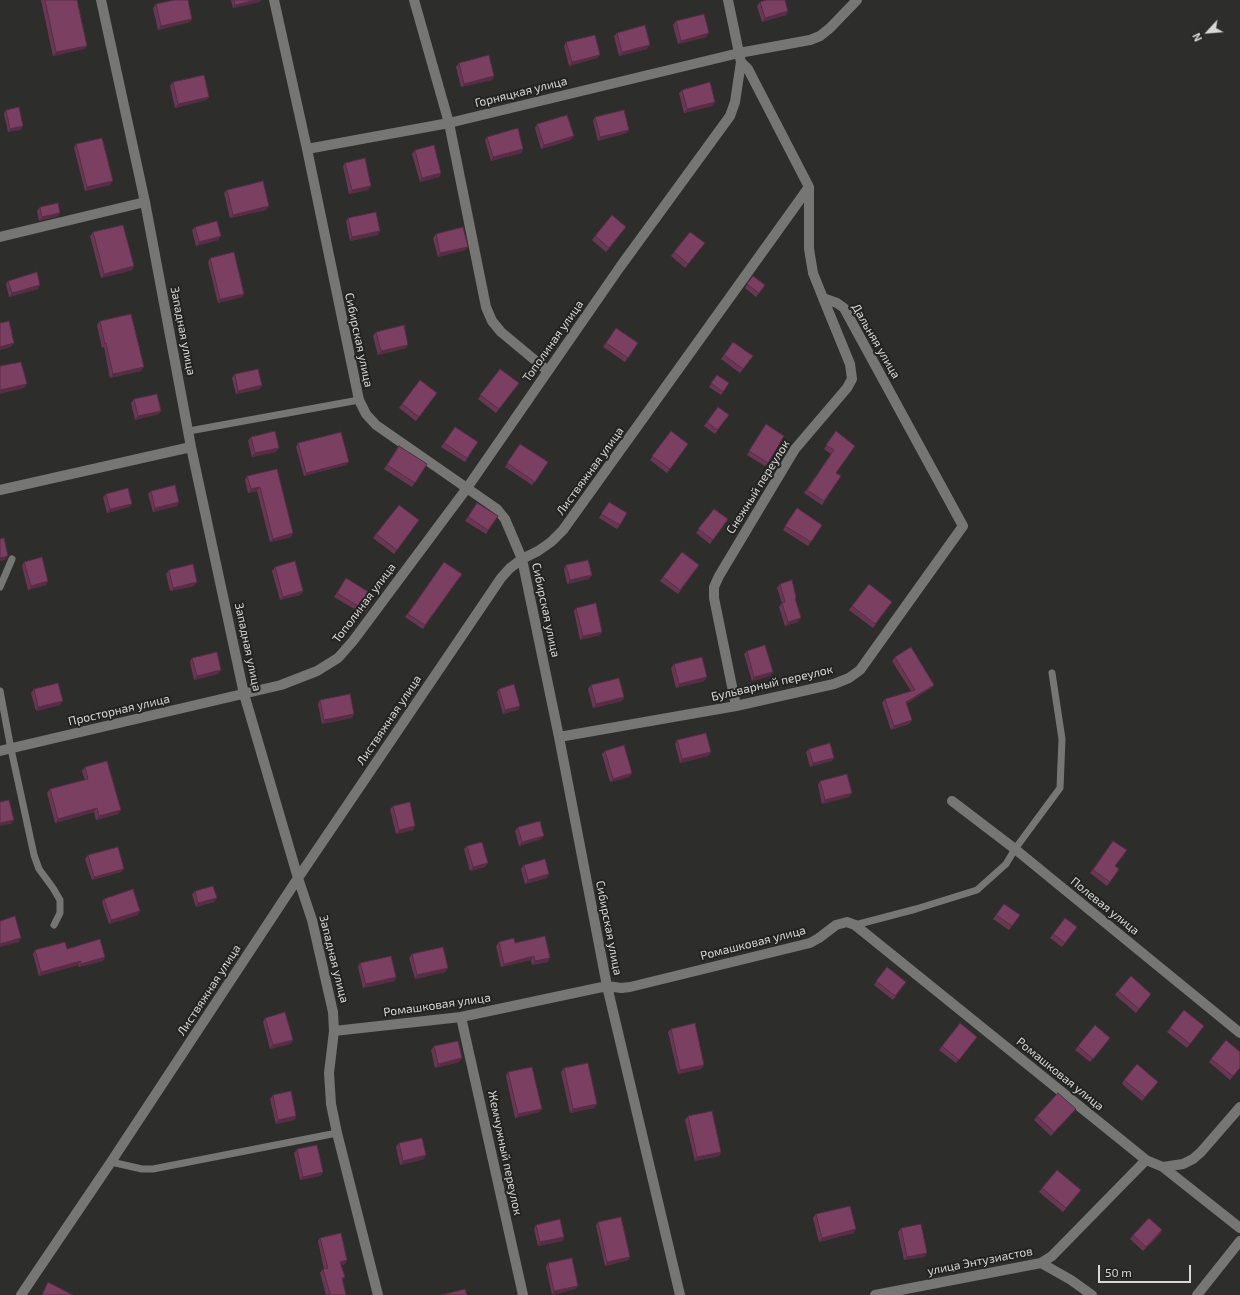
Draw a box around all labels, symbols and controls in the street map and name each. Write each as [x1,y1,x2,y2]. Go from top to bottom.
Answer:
north arrow [1188,12,1228,52]
text: N [1189,31,1204,44]
street label: Горняцкая улица [473,74,569,110]
street label: Западная улица [167,285,199,377]
street label: Сибирская улица [342,291,376,389]
street label: Тополиная улица [519,297,587,385]
street label: Дальняя улица [849,301,903,381]
street label: Листвяжная улица [553,424,627,518]
street label: Снежный переулок [723,437,793,537]
street label: Тополиная улица [329,560,399,646]
street label: Сибирская улица [529,561,563,659]
street label: Западная улица [232,601,264,693]
street label: Бульварный переулок [710,662,834,704]
street label: Листвяжная улица [354,672,424,768]
street label: Просторная улица [67,691,171,729]
street label: Полевая улица [1068,874,1142,938]
street label: Сибирская улица [593,879,625,977]
street label: Западная улица [316,914,352,1004]
street label: Ромашковая улица [699,923,807,963]
street label: Листвяжная улица [174,942,244,1038]
street label: Ромашковая улица [382,990,492,1020]
street label: Ромашковая улица [1013,1034,1107,1114]
street label: Жемчужный переулок [485,1090,525,1216]
street label: улица Энтузиастов [926,1244,1034,1278]
scale bar [1100,1257,1193,1283]
text: 50 m [1105,1265,1132,1279]

